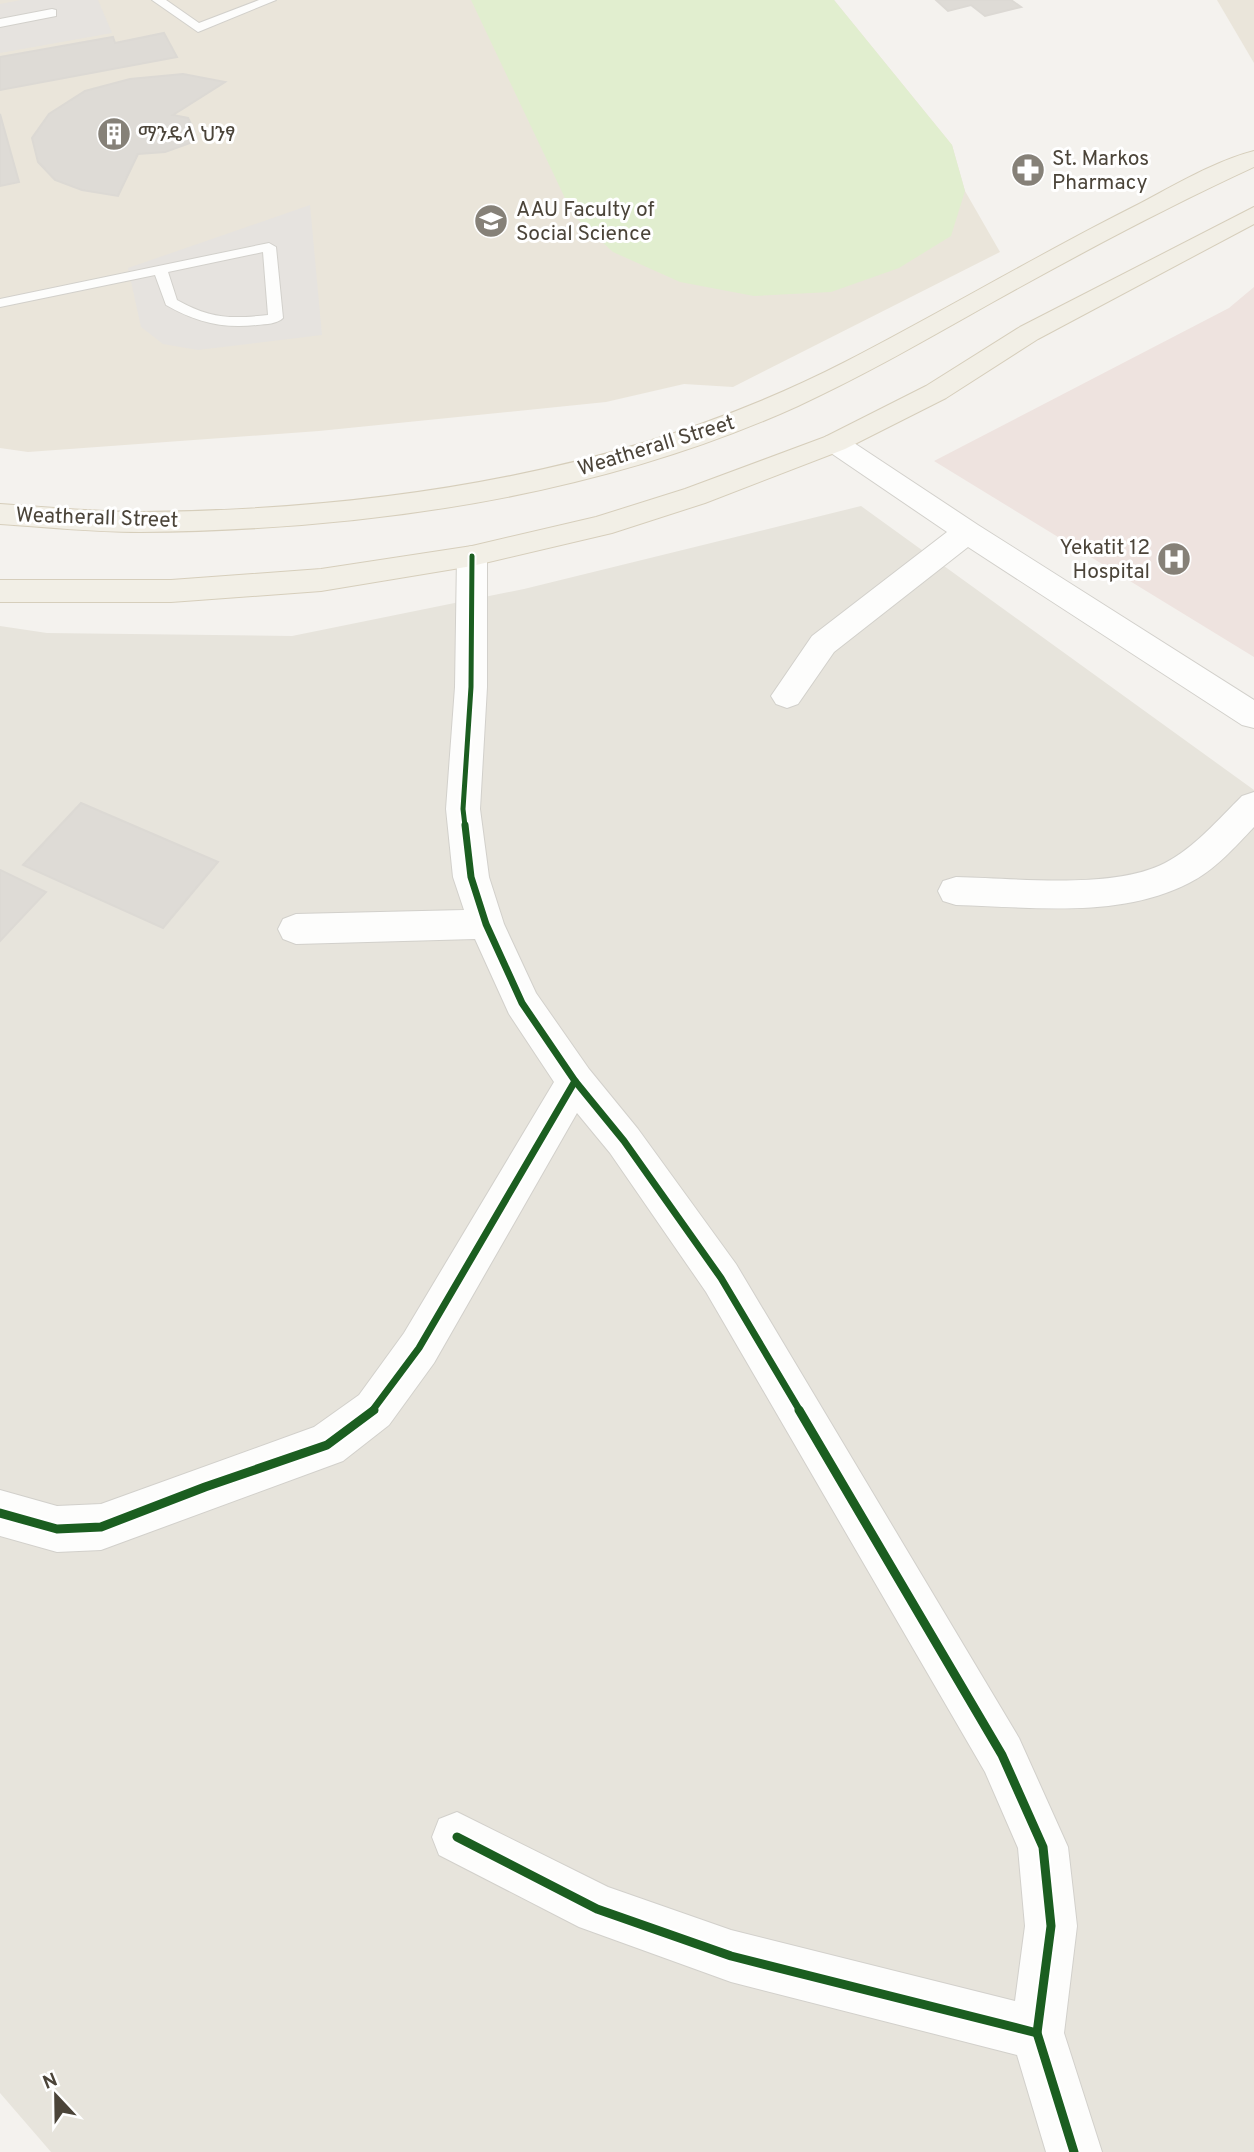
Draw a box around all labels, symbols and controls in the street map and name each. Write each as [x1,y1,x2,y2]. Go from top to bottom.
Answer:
building icon: ማንዴላ ህንፃ [95,115,133,153]
place label: ማንዴላ ህንፃ [138,122,235,149]
place label: St. Markos Pharmacy [1052,146,1149,197]
pharmacy icon: St. Markos Pharmacy [1009,151,1047,189]
place label: AAU Faculty of Social Science [516,197,654,248]
school or university icon: AAU Faculty of Social Science [472,202,510,240]
street label: Weatherall Street [575,410,738,483]
street label: Weatherall Street [15,502,179,535]
place label: Yekatit 12 Hospital [1059,535,1150,586]
hospital icon: Yekatit 12 Hospital [1155,540,1193,578]
north arrow [21,2061,91,2131]
text: N [40,2068,61,2096]

